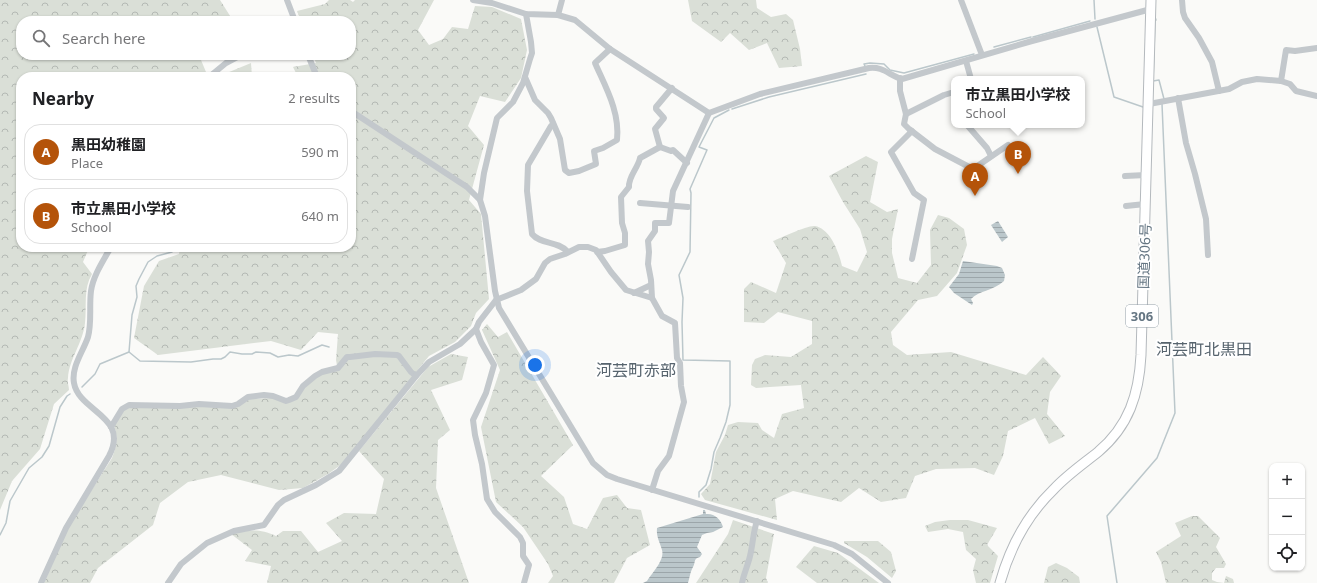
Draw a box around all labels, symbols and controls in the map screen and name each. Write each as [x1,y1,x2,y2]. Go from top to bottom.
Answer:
search box [16,16,356,60]
icon: search [30,27,52,49]
text: Search here [62,28,145,48]
popup [951,76,1085,128]
text: 市立黒田小学校 [965,84,1071,104]
text: Nearby [32,87,94,110]
text: 2 results [288,89,340,107]
text: School [965,104,1006,122]
text: 黒田幼稚園 [71,134,146,154]
pin: B [1005,141,1031,174]
text: A [42,143,51,161]
text: 590 m [301,143,339,161]
text: Place [71,154,103,172]
pin: A [962,163,988,196]
text: 市立黒田小学校 [71,198,176,218]
text: B [42,207,50,225]
text: 640 m [301,207,339,225]
text: School [71,218,112,236]
street label: 国道306号 [1133,223,1155,289]
road number: 306 [1126,305,1158,327]
district label: 河芸町北黒田 [1156,338,1252,360]
your location [525,355,545,375]
district label: 河芸町赤部 [596,359,676,381]
map controls [1269,463,1305,571]
button: + [1269,463,1305,499]
button: − [1269,499,1305,535]
button: locate [1269,535,1305,571]

